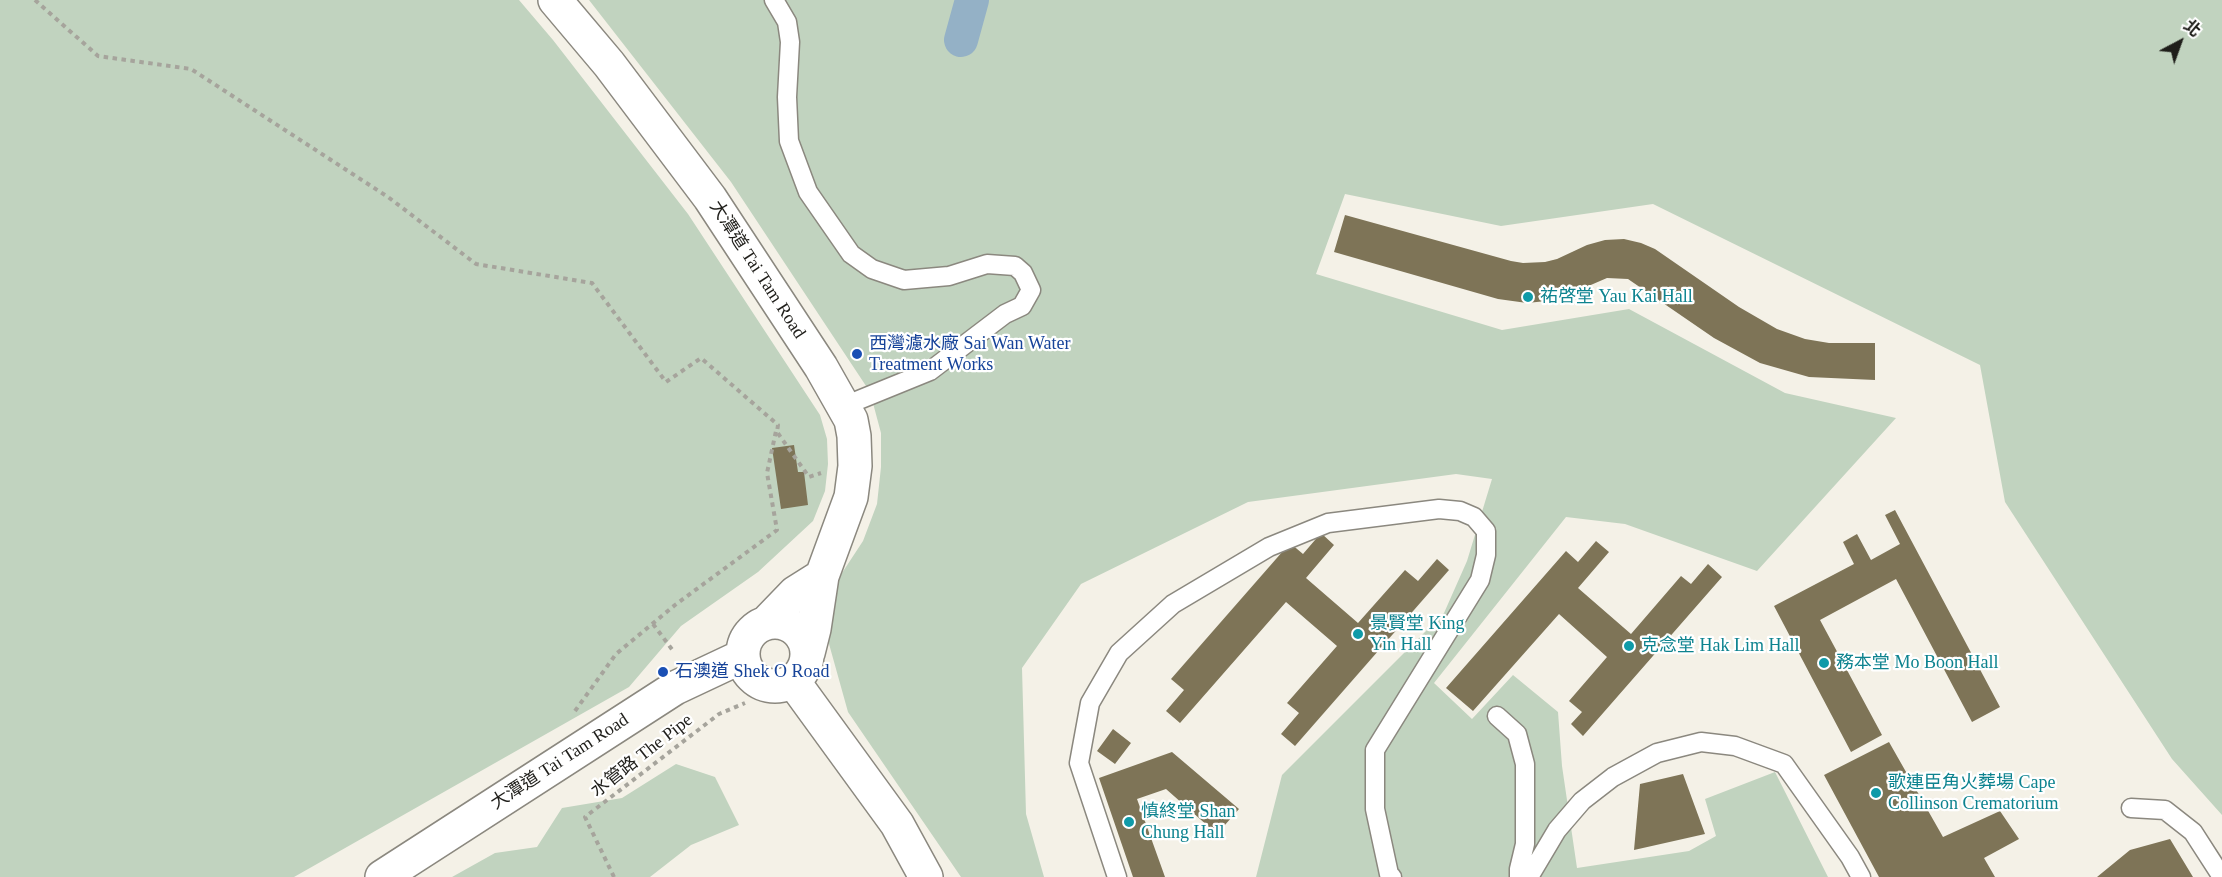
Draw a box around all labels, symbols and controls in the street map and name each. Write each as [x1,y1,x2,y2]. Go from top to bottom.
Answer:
north arrow [2150,12,2210,72]
text: 北 [2181,16,2204,40]
street label: 大潭道 Tai Tam Road [704,197,810,343]
place label: 祐啓堂 Yau Kai Hall [1540,286,1693,308]
marker: 祐啓堂 Yau Kai Hall [1521,290,1535,304]
place label: 西灣濾水廠 Sai Wan Water Treatment Works [869,333,1071,376]
marker: 西灣濾水廠 Sai Wan Water Treatment Works [850,347,864,361]
place label: 景賢堂 King Yin Hall [1370,613,1464,656]
marker: 景賢堂 King Yin Hall [1351,627,1365,641]
place label: 克念堂 Hak Lim Hall [1641,635,1799,657]
marker: 克念堂 Hak Lim Hall [1622,639,1636,653]
place label: 務本堂 Mo Boon Hall [1836,652,1999,674]
marker: 務本堂 Mo Boon Hall [1817,656,1831,670]
place label: 石澳道 Shek O Road [675,661,829,683]
marker: 石澳道 Shek O Road [656,665,670,679]
street label: 大潭道 Tai Tam Road [487,709,633,815]
street label: 水管路 The Pipe [587,710,697,802]
place label: 歌連臣角火葬場 Cape Collinson Crematorium [1888,772,2058,814]
marker: 歌連臣角火葬場 Cape Collinson Crematorium [1869,786,1883,800]
place label: 慎終堂 Shan Chung Hall [1141,801,1235,844]
marker: 慎終堂 Shan Chung Hall [1122,815,1136,829]

